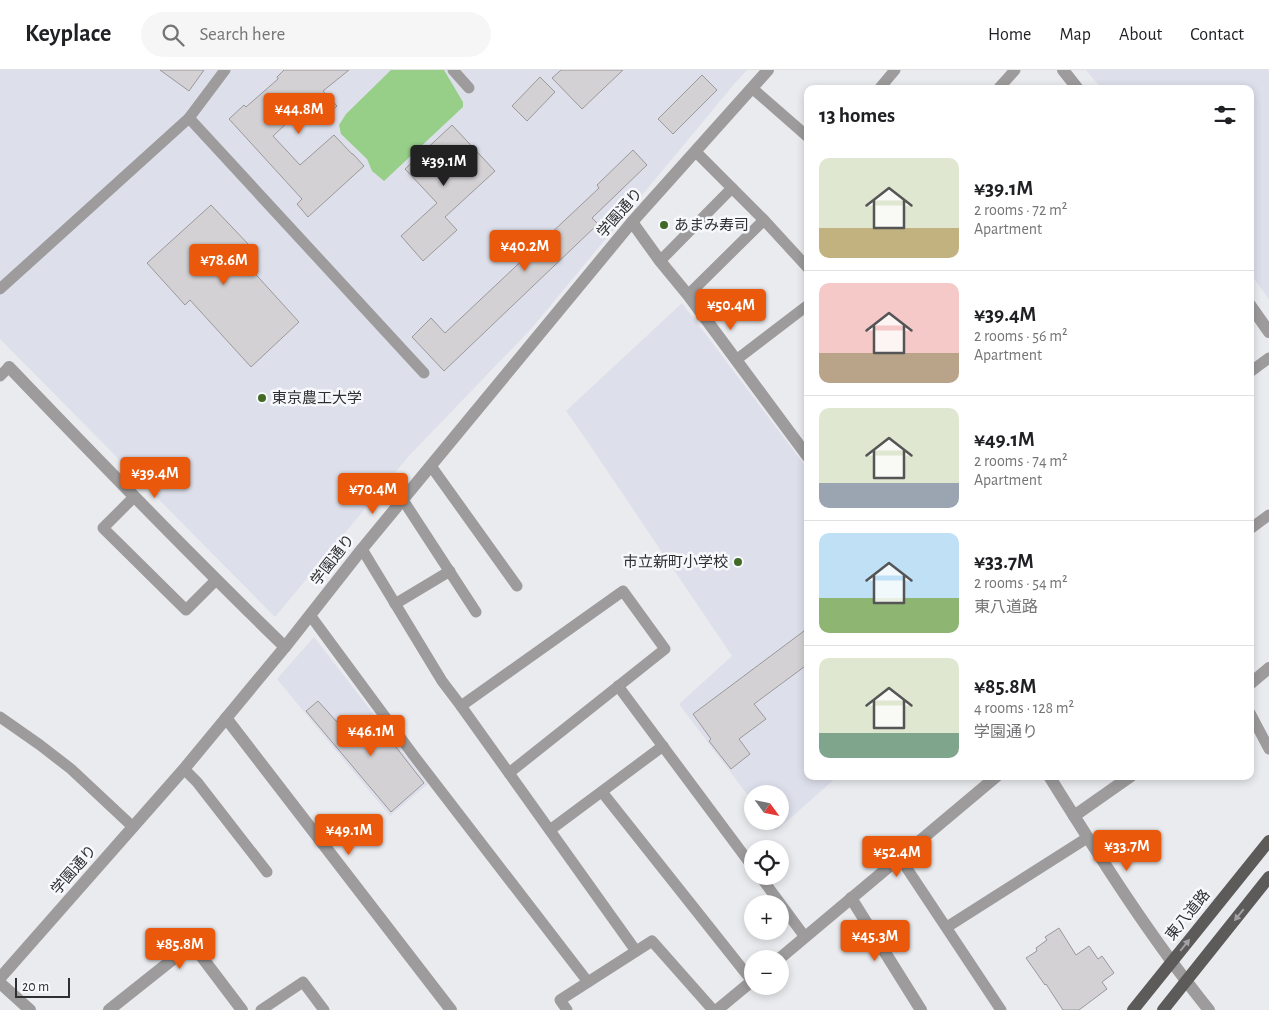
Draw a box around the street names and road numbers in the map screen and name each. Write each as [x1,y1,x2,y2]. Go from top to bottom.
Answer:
street label: 学園通り [594,185,645,241]
street label: 学園通り [308,531,357,588]
street label: 学園通り [48,842,99,898]
street label: 東八道路 [1163,886,1213,943]

